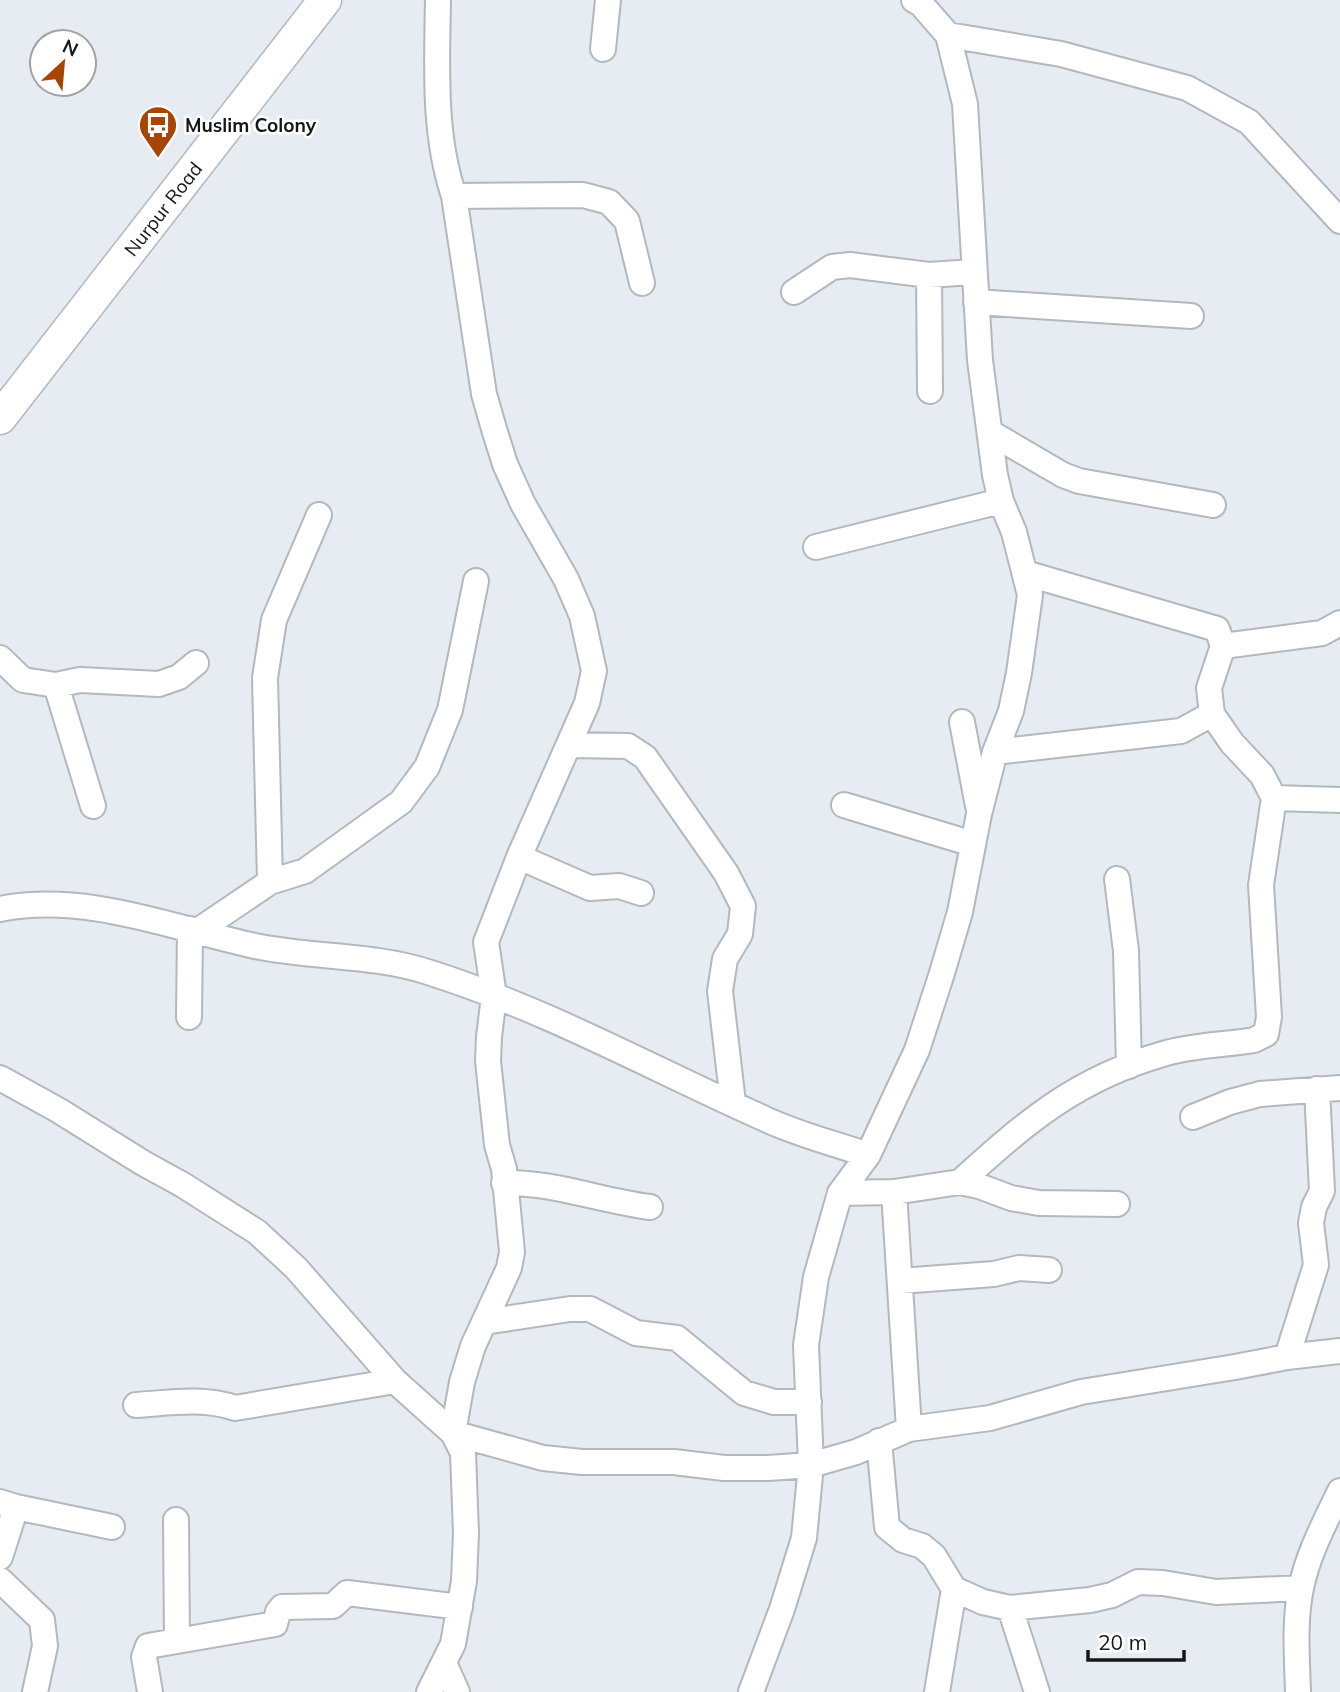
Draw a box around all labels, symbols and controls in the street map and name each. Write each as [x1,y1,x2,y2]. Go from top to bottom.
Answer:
north arrow [28,28,98,98]
text: N [59,34,82,62]
bus stop icon: Muslim Colony [137,104,179,159]
place label: Muslim Colony [185,113,317,137]
street label: Nurpur Road [119,157,207,261]
scale bar [1088,1618,1184,1662]
text: 20 m [1098,1629,1147,1655]

